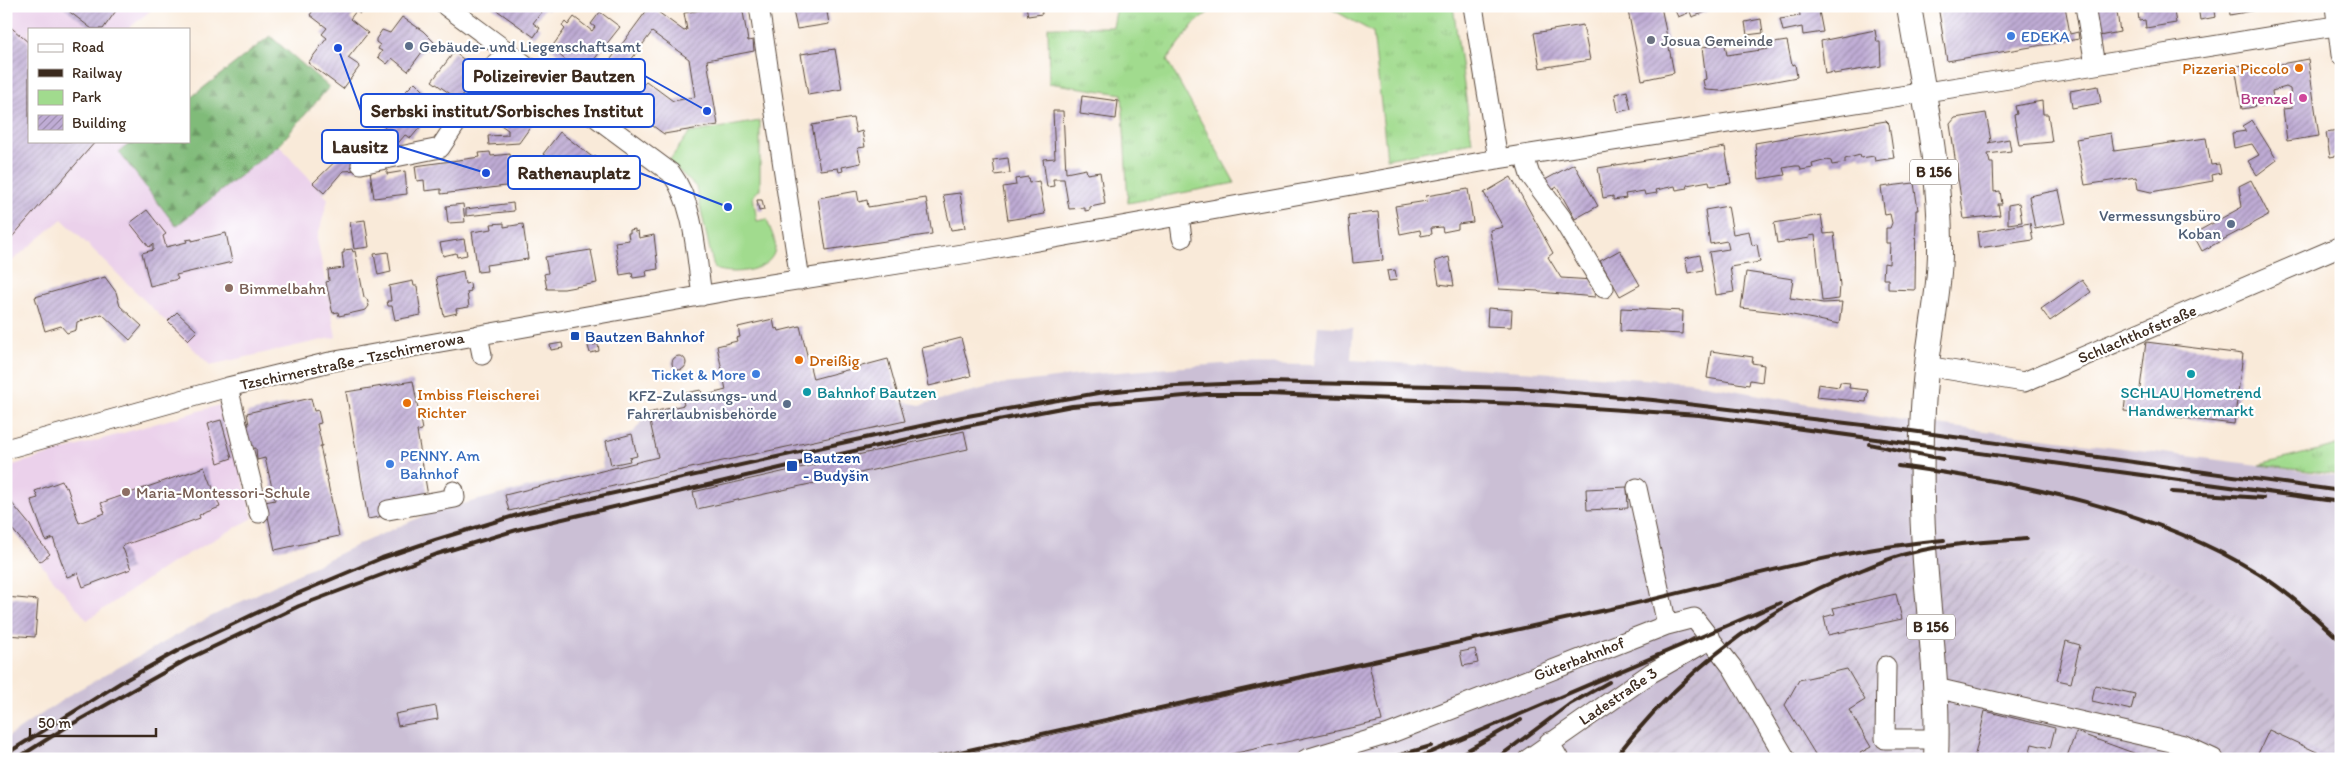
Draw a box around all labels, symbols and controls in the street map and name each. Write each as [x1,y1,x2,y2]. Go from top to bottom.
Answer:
place label: EDEKA [2021,27,2070,46]
legend [28,28,190,142]
marker: EDEKA [2005,30,2017,42]
place label: Josua Gemeinde [1661,31,1773,50]
marker: Josua Gemeinde [1645,34,1657,46]
place label: Gebäude- und Liegenschaftsamt [419,37,641,56]
text: Road [72,38,105,56]
marker: Gebäude- und Liegenschaftsamt [403,40,415,52]
callout: Polizeirevier Bautzen [463,59,645,92]
place label: Pizzeria Piccolo [2182,59,2289,78]
marker: Pizzeria Piccolo [2293,62,2305,74]
text: Railway [72,64,122,82]
text: Polizeirevier Bautzen [473,65,635,87]
text: Park [72,88,102,106]
place label: Brenzel [2241,89,2293,108]
marker: Brenzel [2297,92,2309,104]
callout: Serbski institut/Sorbisches Institut [361,94,654,127]
text: Serbski institut/Sorbisches Institut [371,100,643,122]
text: Building [72,114,126,132]
callout: Lausitz [322,130,398,163]
text: Lausitz [332,136,389,158]
callout: Rathenauplatz [508,156,640,189]
road number: B 156 [1910,160,1958,184]
text: Rathenauplatz [518,162,631,184]
place label: Vermessungsbüro Koban [2099,206,2221,243]
marker: Vermessungsbüro Koban [2225,218,2237,230]
place label: Bimmelbahn [239,279,326,298]
marker: Bimmelbahn [223,282,235,294]
street label: Schlachthofstraße [2075,300,2199,368]
place label: Bautzen Bahnhof [585,327,706,346]
street label: Tzschirnerstraße - Tzschirnerowa [238,328,467,394]
marker: Bautzen Bahnhof [569,330,581,342]
place label: Dreißig [809,351,861,370]
marker: Dreißig [793,354,805,366]
place label: Ticket & More [651,365,746,384]
marker: Ticket & More [750,368,762,380]
marker: SCHLAU Hometrend Handwerkermarkt [2185,368,2197,380]
place label: Bahnhof Bautzen [817,383,937,402]
place label: SCHLAU Hometrend Handwerkermarkt [2121,383,2262,420]
place label: Imbiss Fleischerei Richter [417,385,540,422]
place label: KFZ-Zulassungs- und Fahrerlaubnisbehörde [627,386,777,423]
marker: Bahnhof Bautzen [801,386,813,398]
marker: Imbiss Fleischerei Richter [401,397,413,409]
marker: KFZ-Zulassungs- und Fahrerlaubnisbehörde [781,398,793,410]
place label: PENNY. Am Bahnhof [400,446,480,483]
place label: Bautzen - Budyšin [803,448,869,485]
marker: PENNY. Am Bahnhof [384,458,396,470]
marker: Bautzen - Budyšin [785,459,799,473]
place label: Maria-Montessori-Schule [136,483,310,502]
marker: Maria-Montessori-Schule [120,486,132,498]
road number: B 156 [1907,614,1955,640]
street label: Güterbahnhof [1531,633,1628,685]
street label: Ladestraße 3 [1575,663,1661,729]
scale bar [30,705,156,737]
text: 50 m [38,714,71,732]

